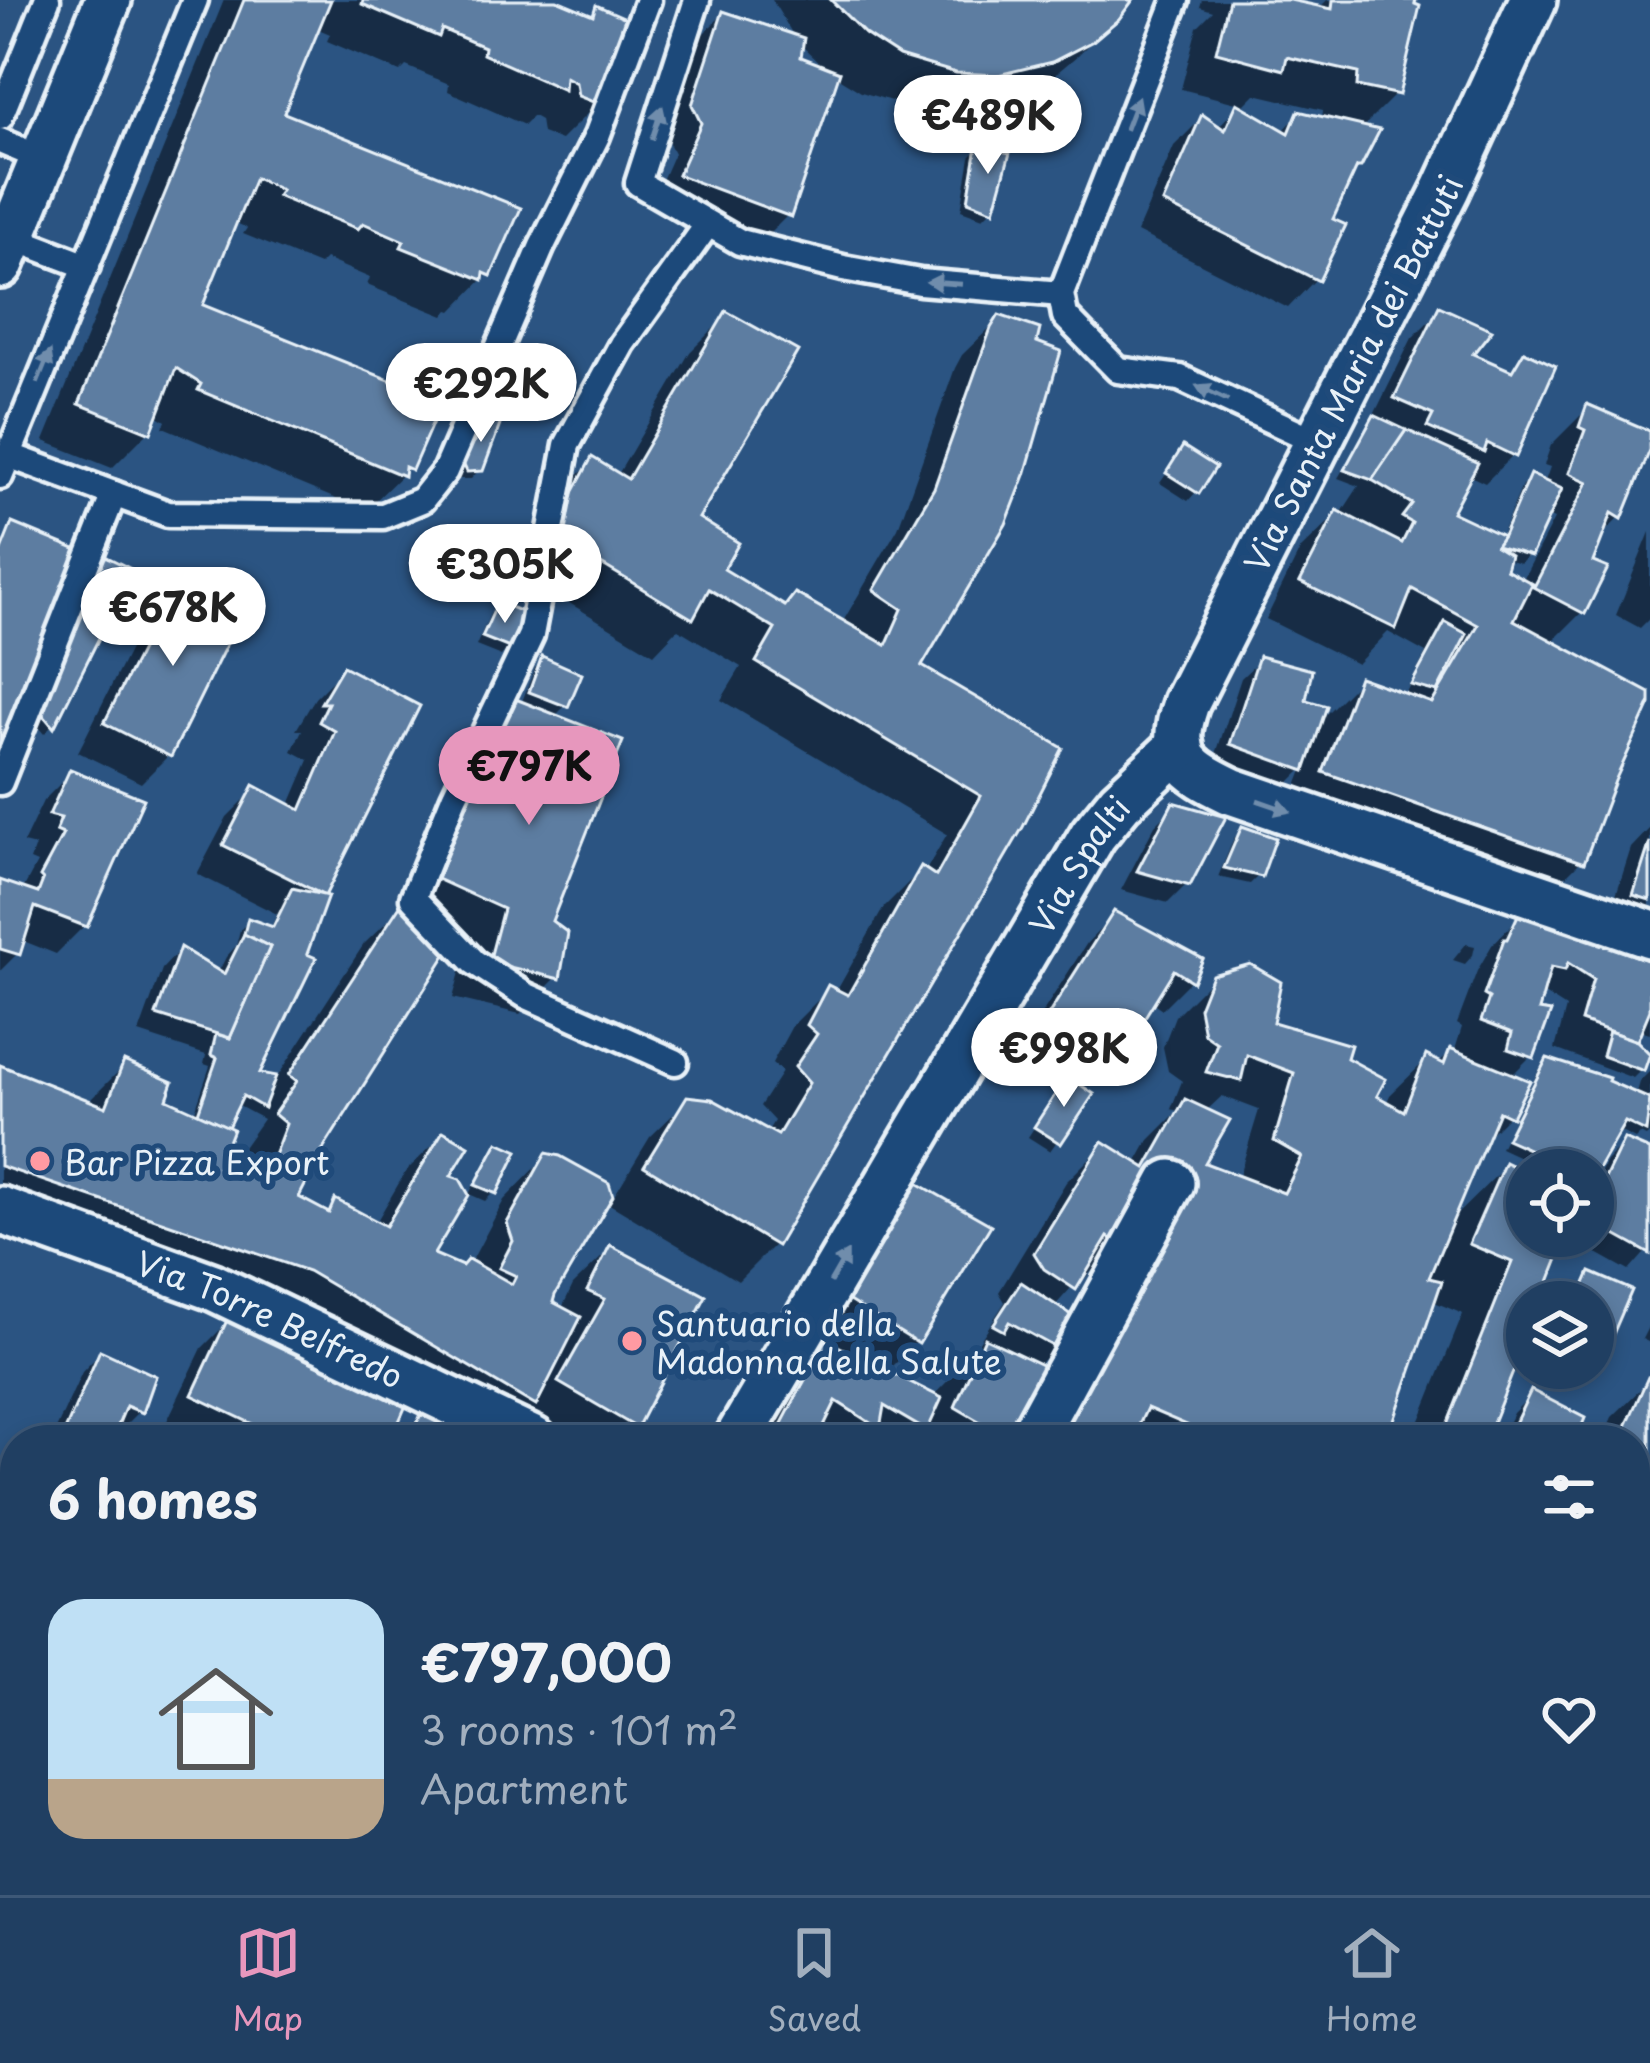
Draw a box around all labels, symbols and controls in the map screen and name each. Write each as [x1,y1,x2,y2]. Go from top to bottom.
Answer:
pin: €489K [904,75,1072,177]
text: €489K [921,84,1055,143]
one-way arrow [1123,94,1142,130]
one-way arrow [649,104,667,141]
street label: Via Santa Maria dei Battuti [1230,166,1474,580]
one-way arrow [925,274,962,293]
pin: €292K [397,343,565,445]
one-way arrow [35,349,54,385]
text: €292K [413,352,549,411]
one-way arrow [1194,383,1229,403]
pin: €305K [421,524,589,626]
text: €305K [436,533,574,592]
pin: €678K [89,567,257,669]
text: €678K [108,576,238,635]
pin: €797K [445,726,613,828]
text: €797K [466,735,592,794]
street label: Via Spalti [1015,784,1141,943]
one-way arrow [1256,797,1293,816]
pin: €998K [980,1008,1148,1110]
text: €998K [998,1017,1130,1076]
place label: Bar Pizza Export [64,1136,329,1186]
marker: Bar Pizza Export [27,1148,53,1174]
map controls [1506,1149,1614,1389]
button: locate [1506,1149,1614,1257]
street label: Via Torre Belfredo [129,1236,412,1400]
one-way arrow [827,1250,848,1284]
button: layers [1506,1281,1614,1389]
place label: Santuario della Madonna della Salute [656,1297,1002,1385]
marker: Santuario della Madonna della Salute [619,1328,645,1354]
text: 6 homes [48,1459,258,1536]
icon: filters [1536,1464,1602,1530]
text: €797,000 [420,1622,672,1699]
icon: home [144,1647,288,1791]
icon: heart [1536,1686,1602,1752]
text: 3 rooms · 101 m² [420,1699,738,1758]
text: Apartment [420,1758,628,1817]
tab: Map [232,1920,303,2042]
tab: Saved [768,1920,861,2042]
tab: Home [1326,1920,1418,2042]

